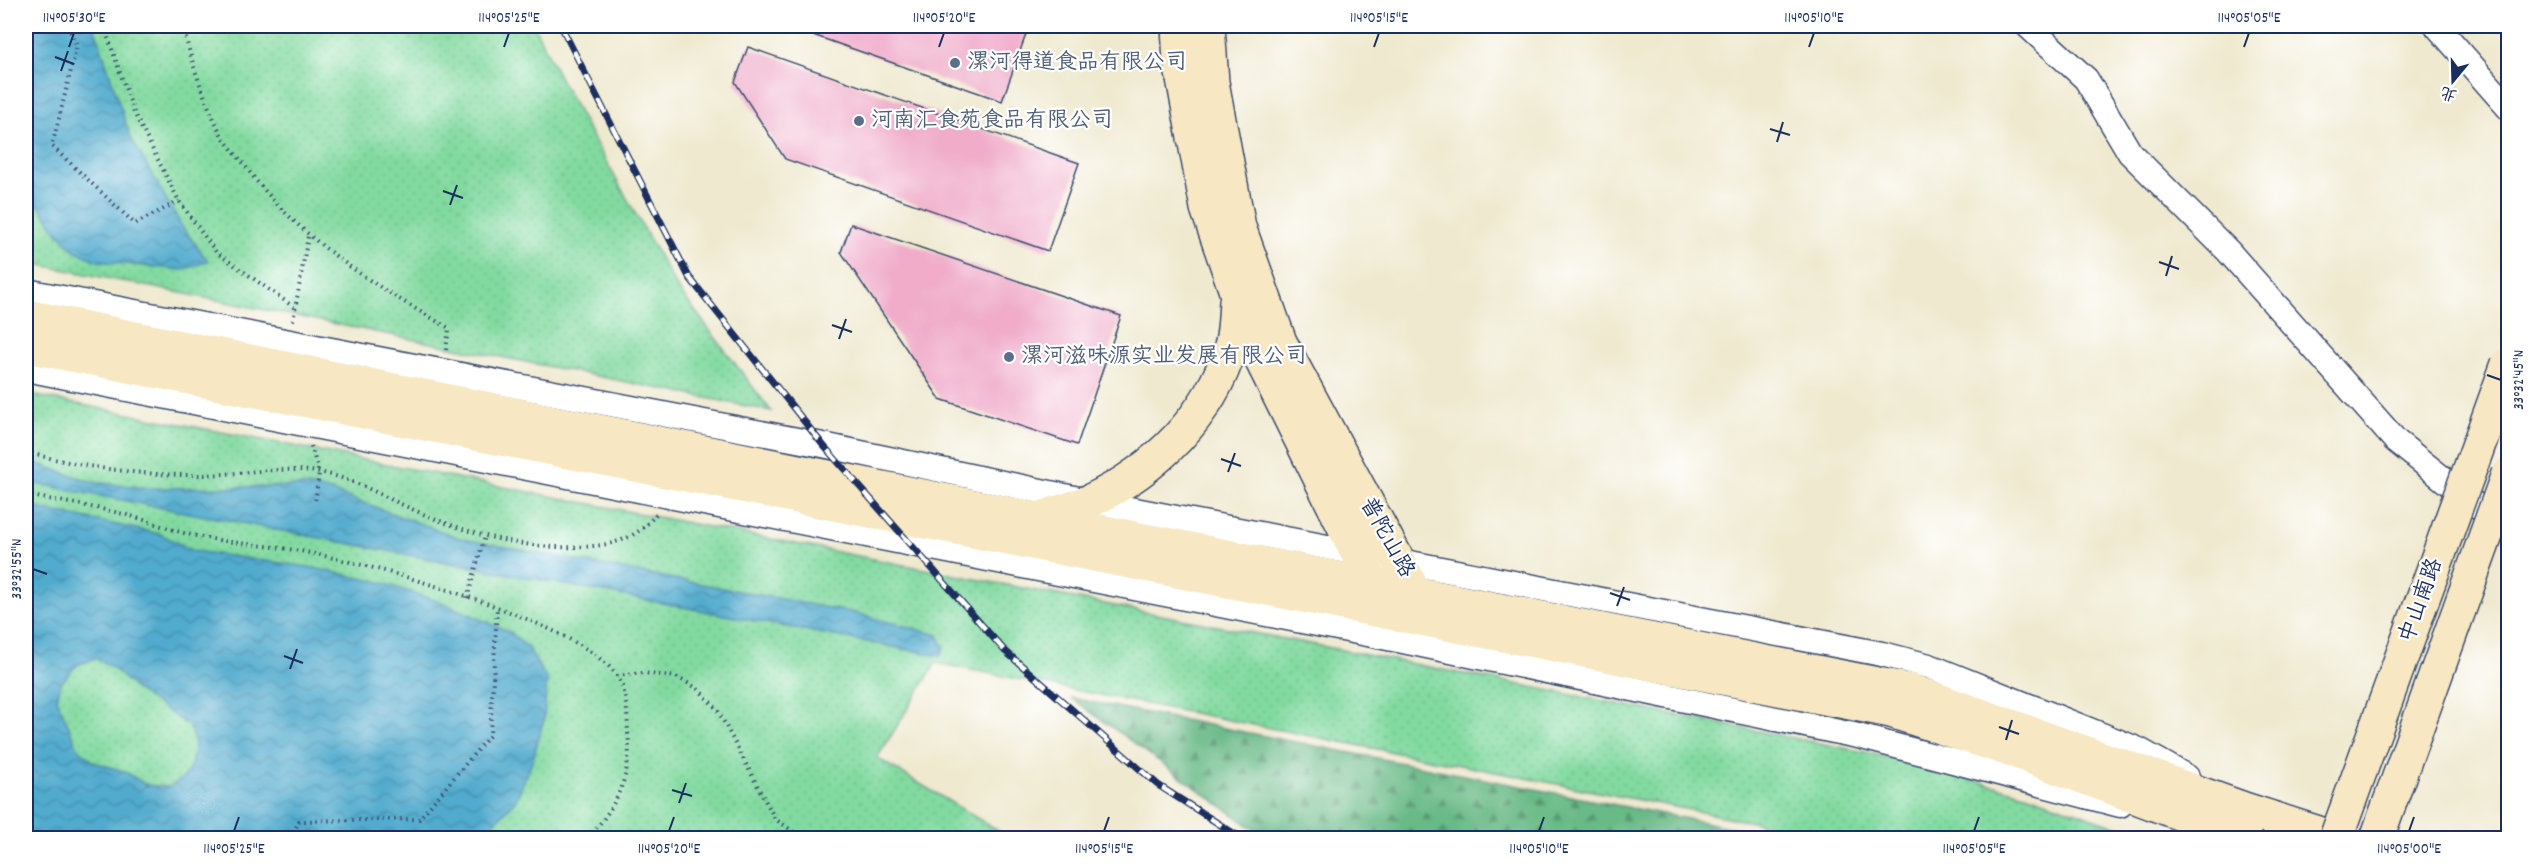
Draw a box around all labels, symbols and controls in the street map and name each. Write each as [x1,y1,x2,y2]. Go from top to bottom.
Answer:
text: 114°05'30"E [43,8,106,30]
text: 114°05'25"E [478,8,540,30]
text: 114°05'20"E [913,8,975,30]
text: 114°05'15"E [1350,8,1408,30]
text: 114°05'10"E [1784,8,1844,30]
text: 114°05'05"E [2218,8,2281,30]
place label: 漯河得道食品有限公司 [967,48,1187,79]
north arrow [2423,51,2483,111]
marker: 漯河得道食品有限公司 [948,56,962,70]
text: 北 [2438,79,2460,106]
place label: 河南汇食苑食品有限公司 [871,106,1113,137]
marker: 河南汇食苑食品有限公司 [852,114,866,128]
place label: 漯河滋味源实业发展有限公司 [1021,342,1307,373]
marker: 漯河滋味源实业发展有限公司 [1002,350,1016,364]
text: 33°32'45"N [2509,350,2531,410]
street label: 普陀山路 [1351,492,1421,584]
text: 33°32'55"N [7,539,29,599]
street label: 中山南路 [2392,554,2452,648]
text: 114°05'25"E [203,839,265,861]
text: 114°05'20"E [638,839,700,861]
text: 114°05'15"E [1075,839,1133,861]
text: 114°05'10"E [1509,839,1569,861]
text: 114°05'05"E [1943,839,2006,861]
text: 114°05'00"E [2377,839,2441,861]

